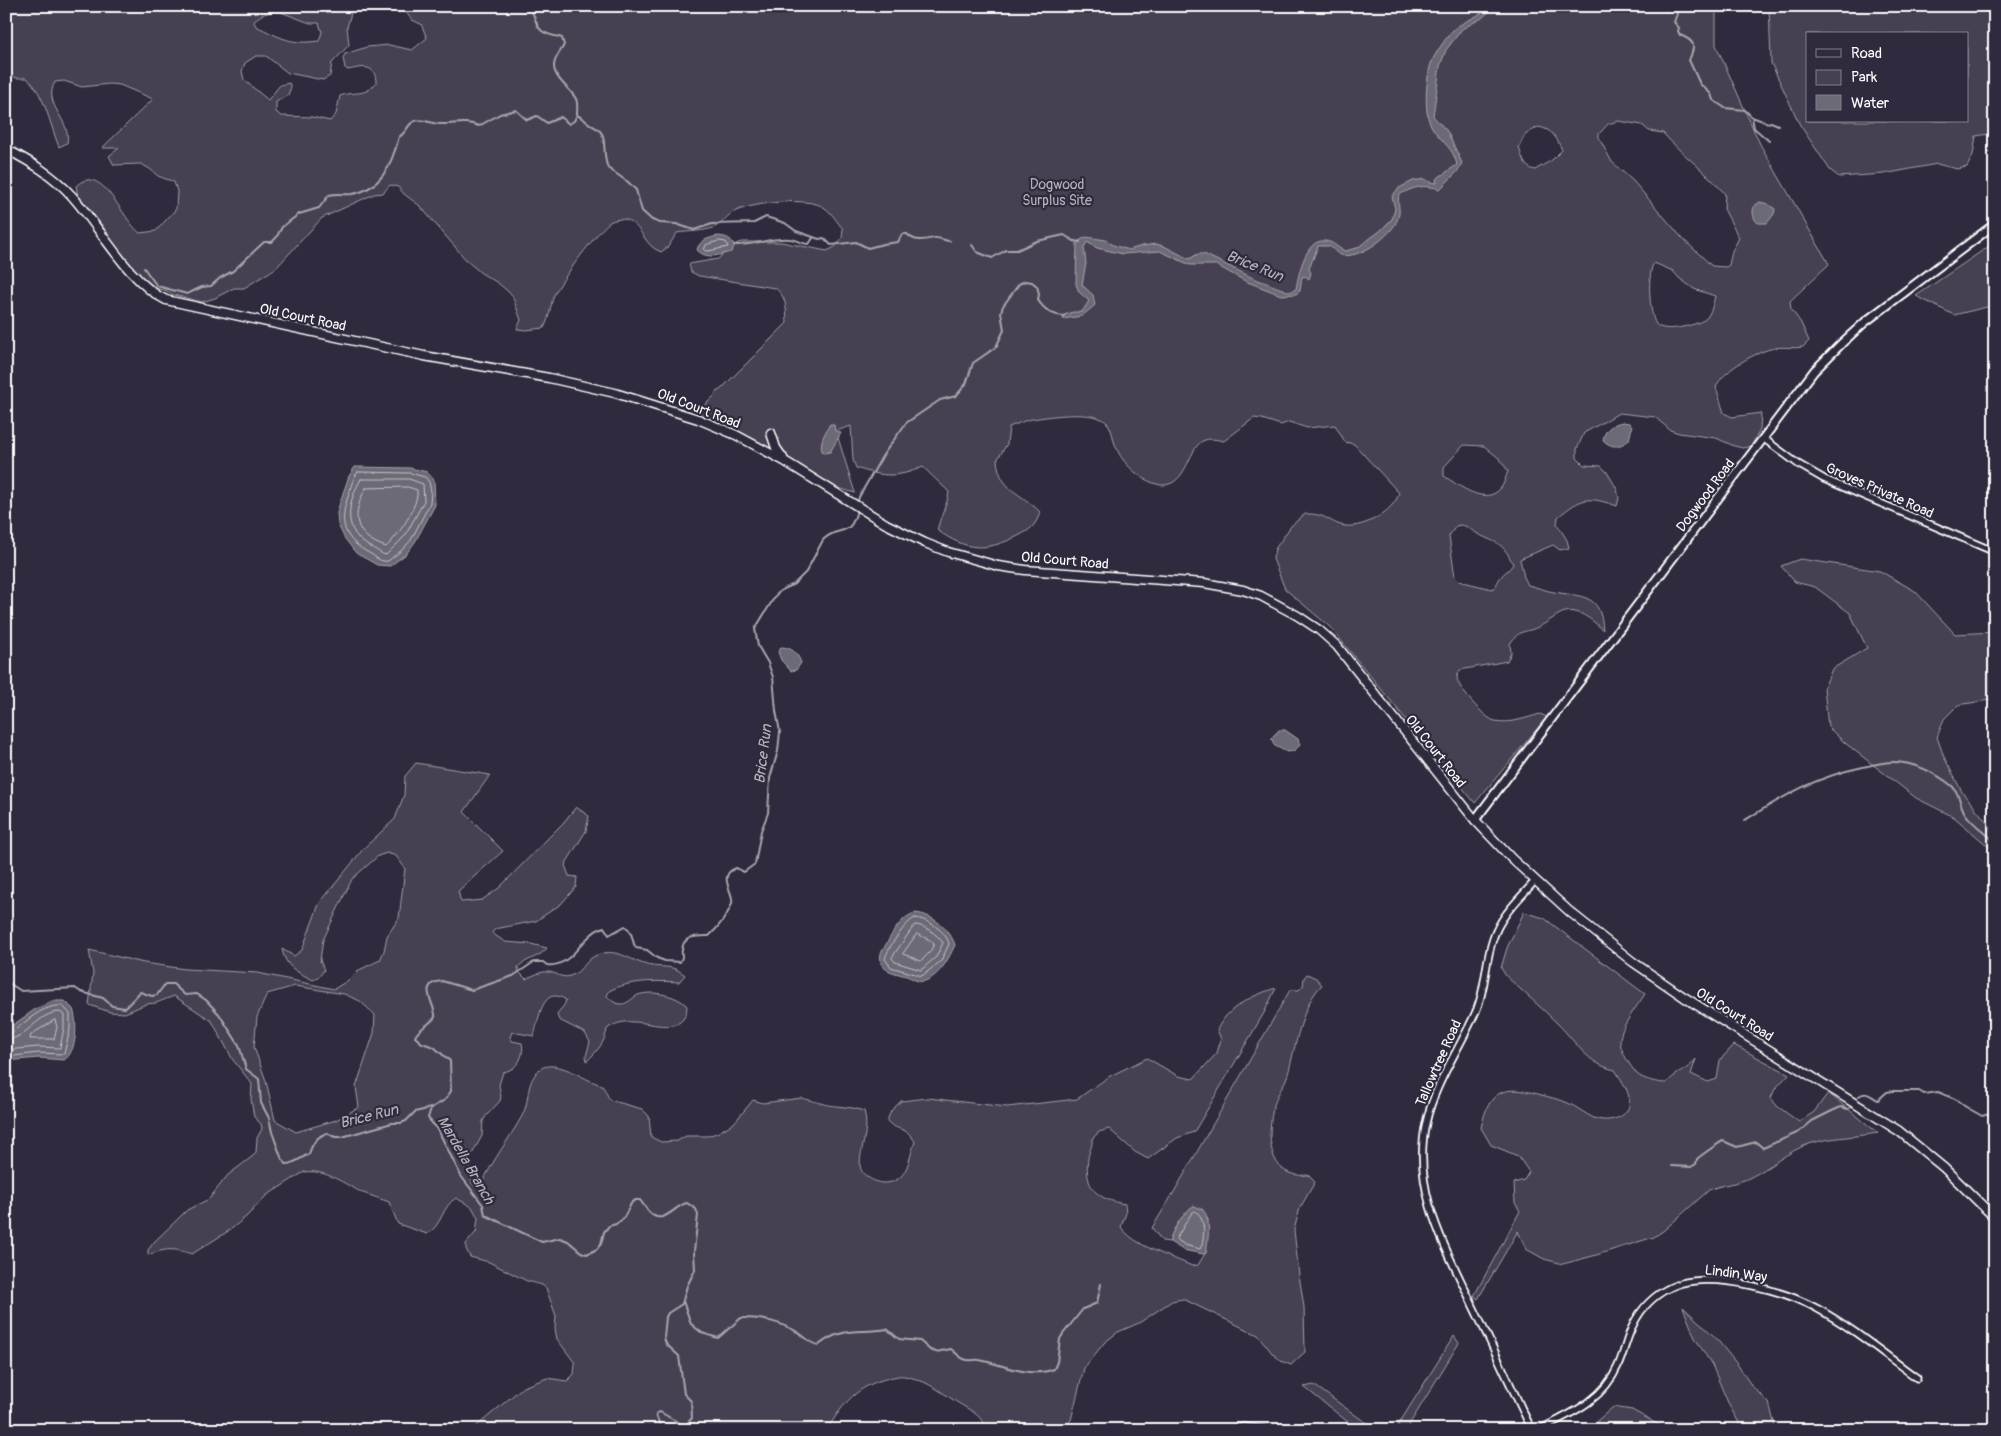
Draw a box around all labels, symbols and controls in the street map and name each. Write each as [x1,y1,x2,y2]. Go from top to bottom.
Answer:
legend [1806,32,1968,122]
text: Road [1851,44,1882,63]
text: Park [1851,68,1878,87]
text: Water [1851,94,1890,113]
park label: Dogwood Surplus Site [1022,176,1092,209]
water label: Brice Run [1224,247,1287,287]
street label: Old Court Road [258,300,348,335]
street label: Old Court Road [655,385,743,432]
street label: Dogwood Road [1673,455,1738,535]
street label: Groves Private Road [1823,459,1937,522]
street label: Old Court Road [1020,548,1110,573]
street label: Old Court Road [1402,711,1469,791]
water label: Brice Run [750,722,777,785]
street label: Old Court Road [1693,984,1777,1045]
street label: Tallowtree Road [1412,1017,1465,1109]
water label: Brice Run [338,1100,402,1133]
water label: Mardella Branch [433,1113,499,1209]
street label: Lindin Way [1704,1261,1768,1286]

